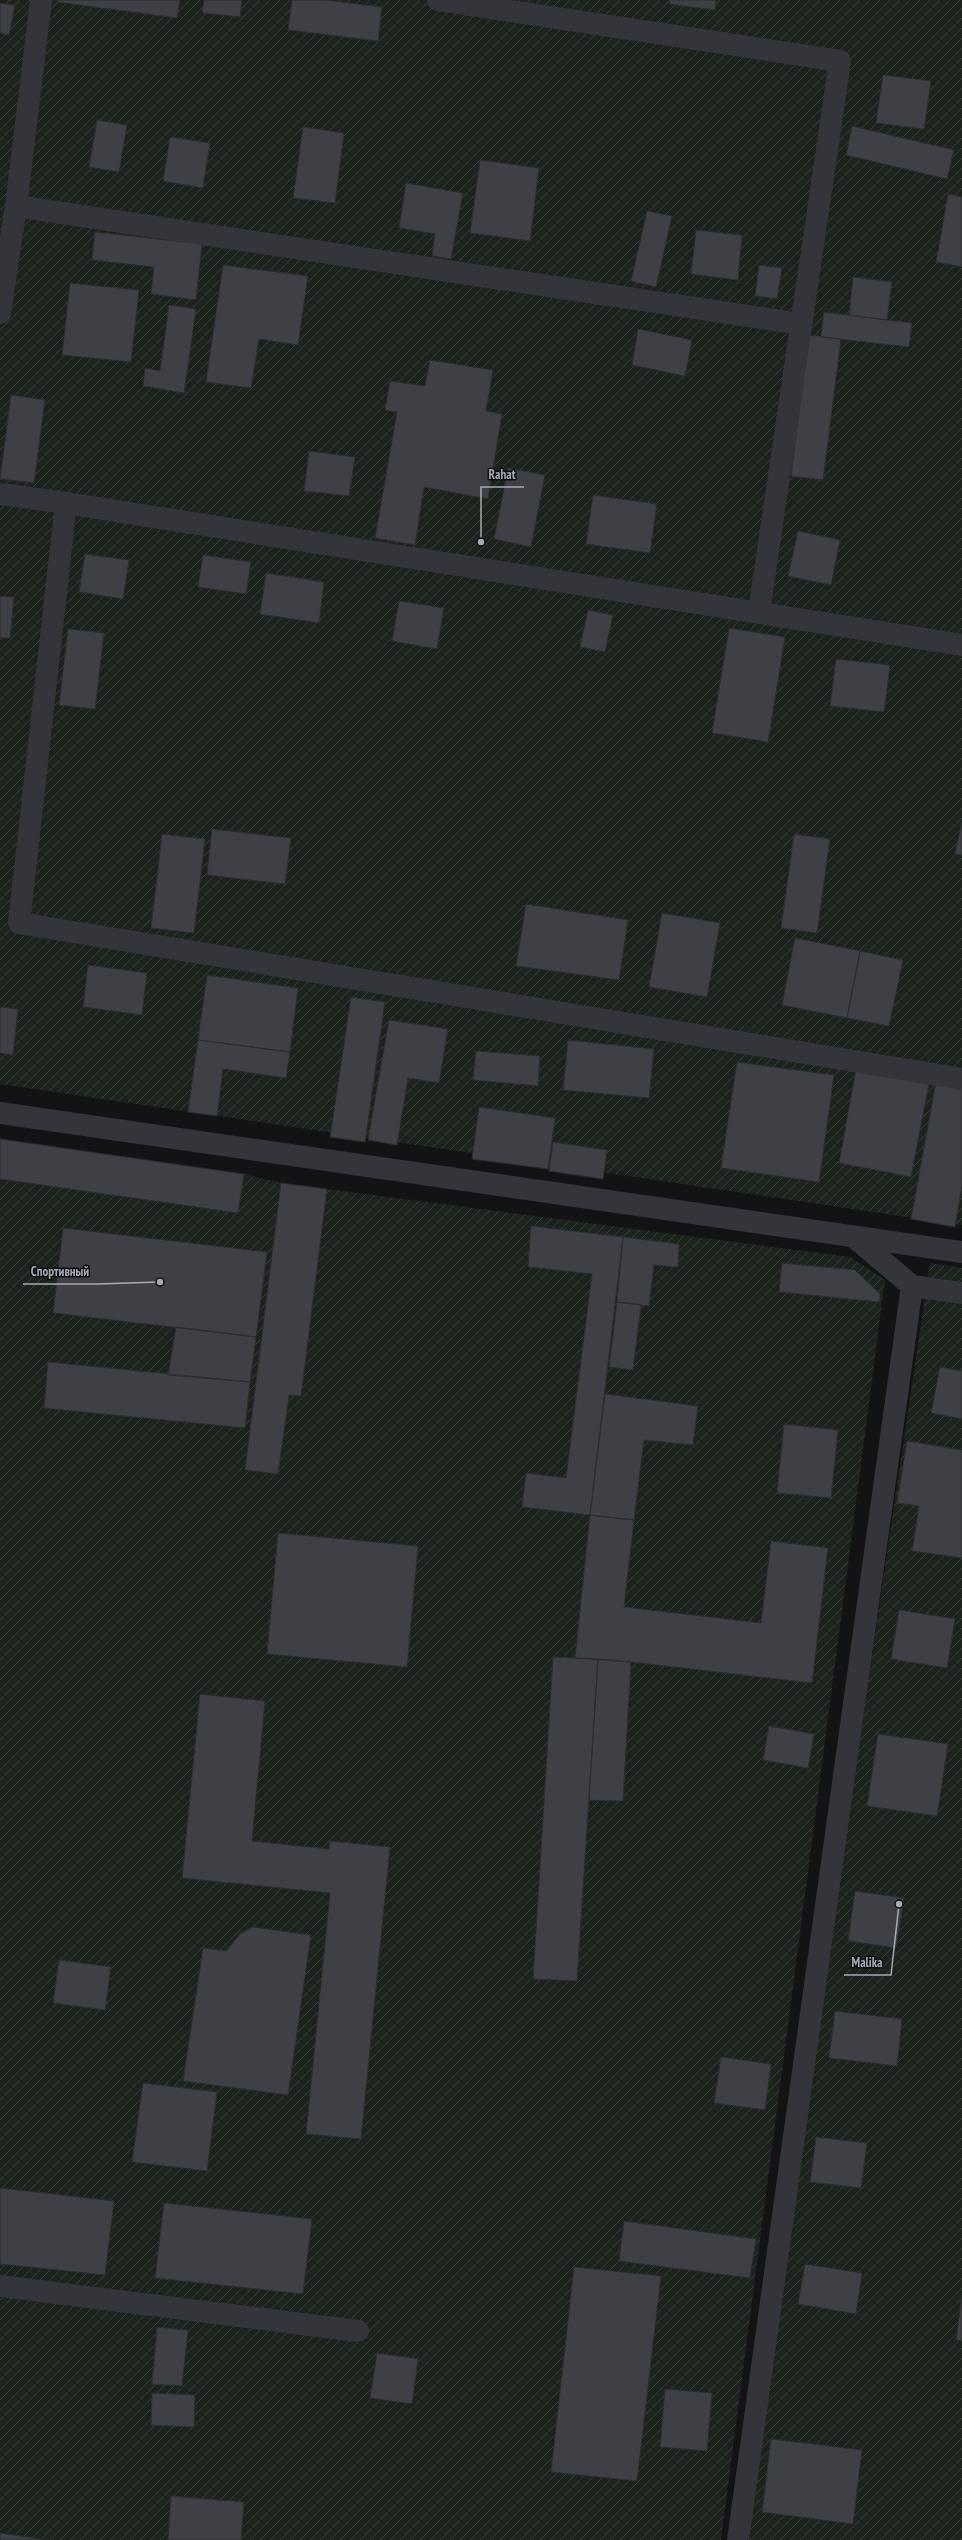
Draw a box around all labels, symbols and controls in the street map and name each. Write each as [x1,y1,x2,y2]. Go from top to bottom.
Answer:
callout: Rahat [481,462,524,487]
text: Rahat [489,466,516,483]
callout: Спортивный [23,1259,97,1284]
text: Спортивный [31,1263,89,1280]
callout: Malika [844,1950,891,1975]
text: Malika [852,1954,882,1971]

